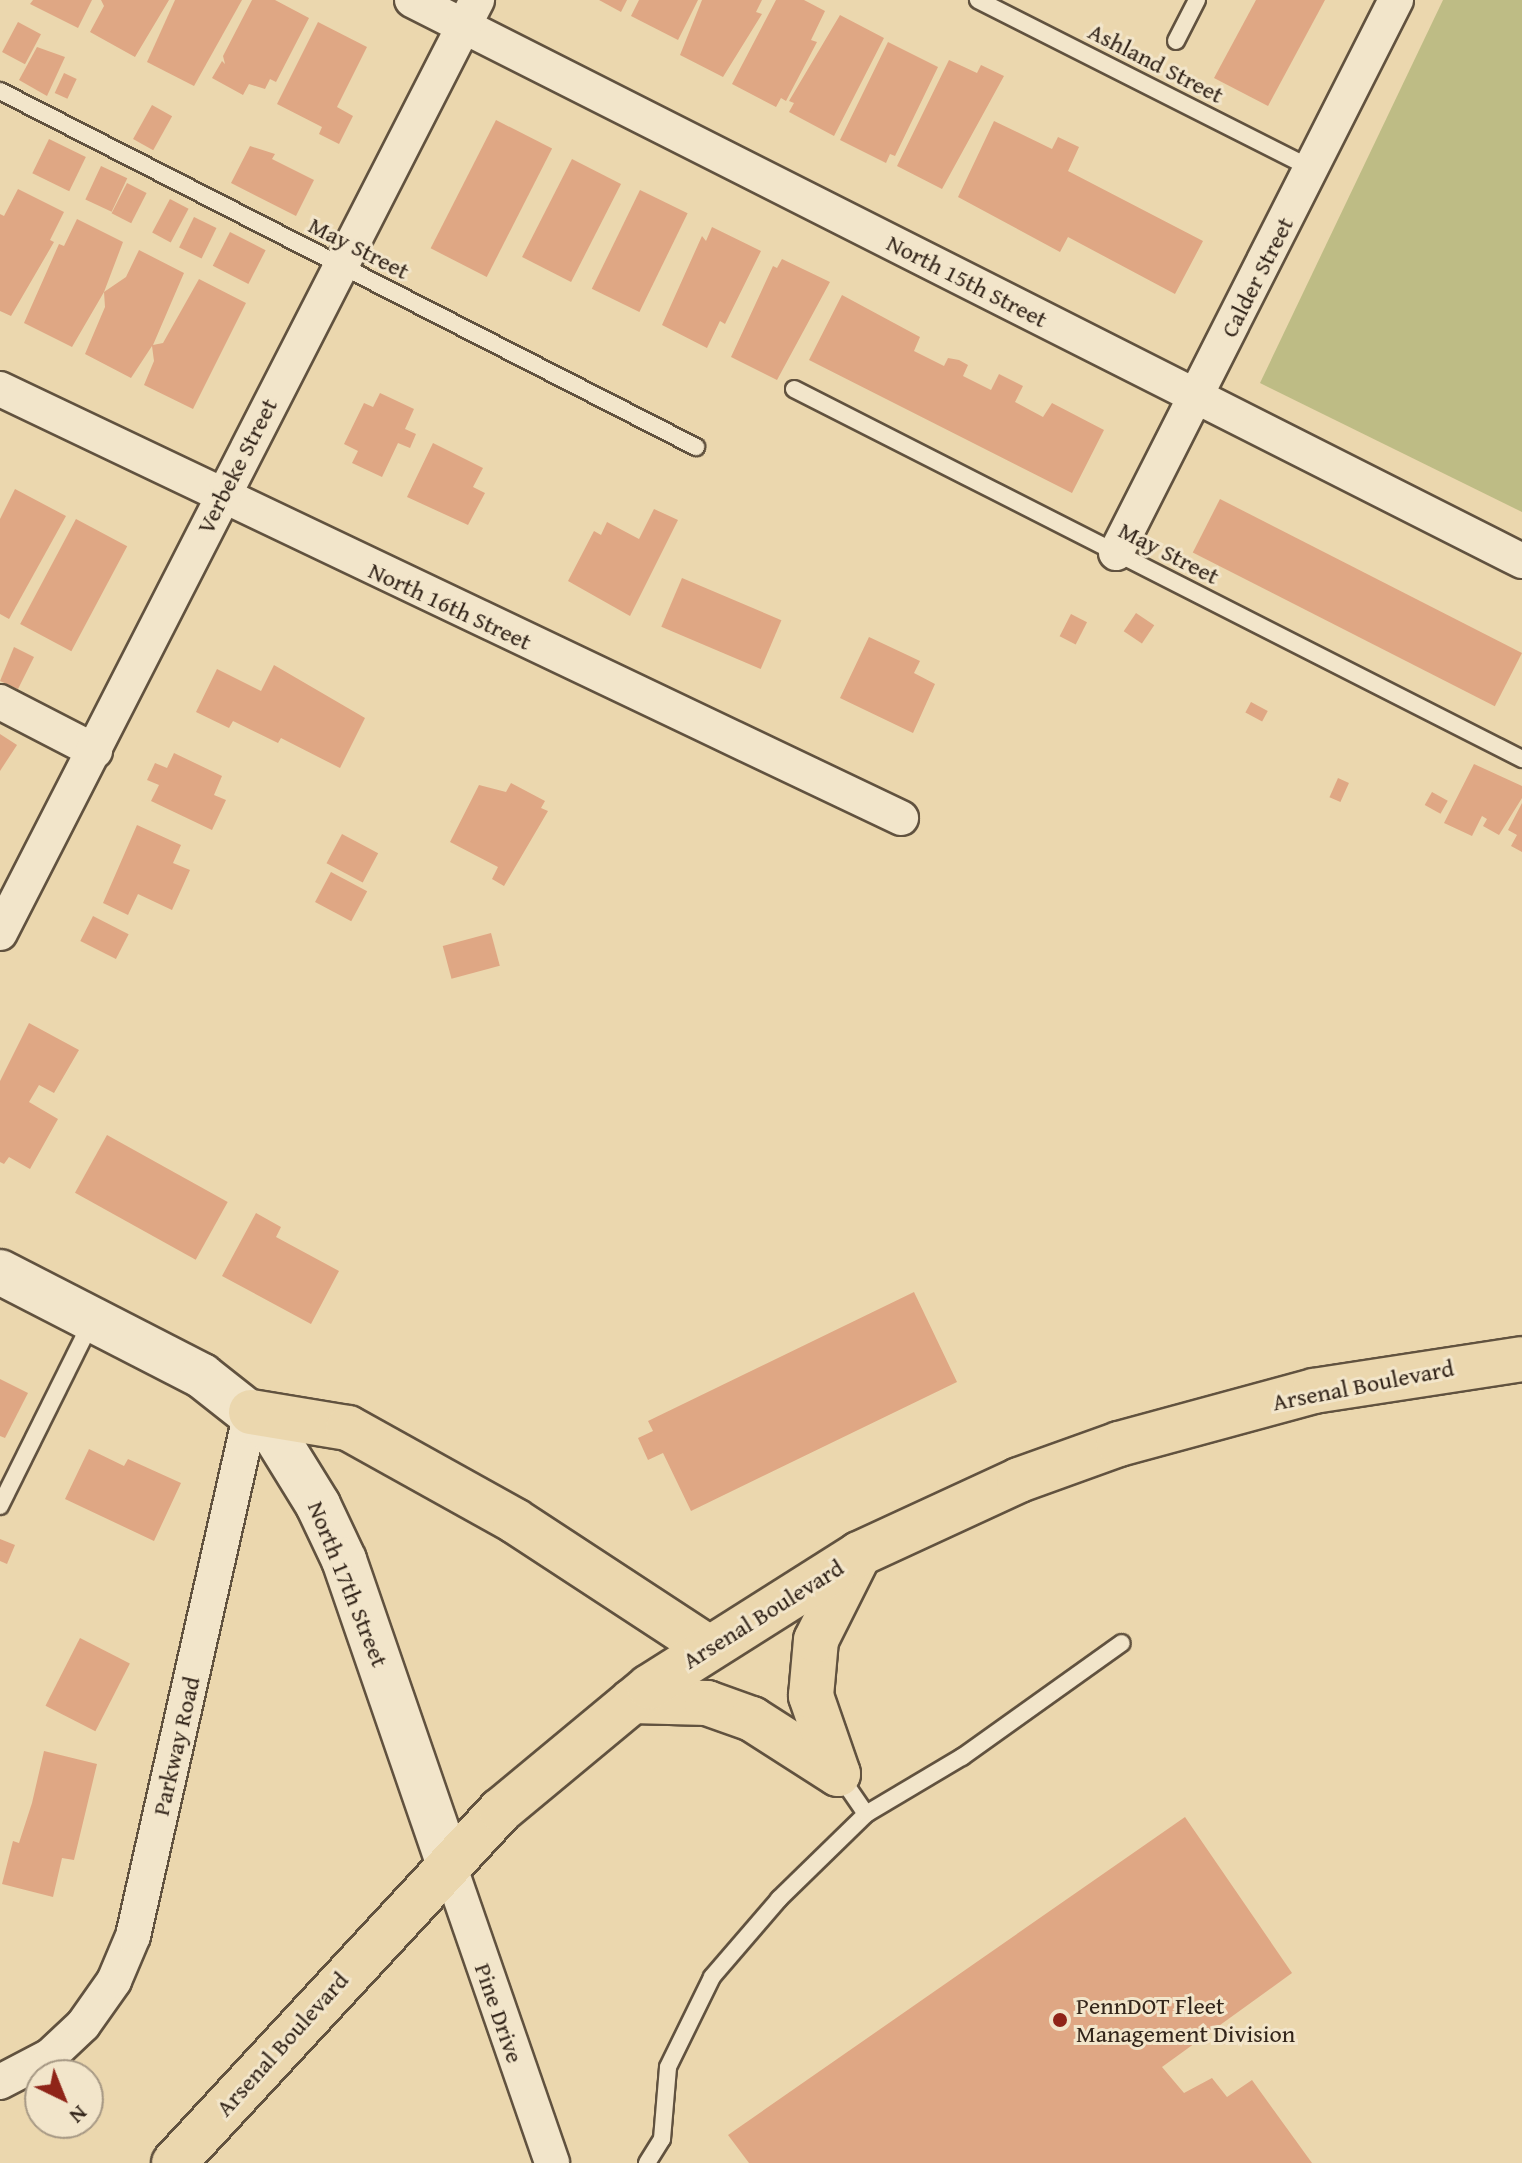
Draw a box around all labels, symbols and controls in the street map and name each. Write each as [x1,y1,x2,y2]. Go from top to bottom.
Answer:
street label: Ashland Street [1084,17,1228,109]
street label: May Street [304,210,414,286]
street label: Calder Street [1214,212,1300,342]
street label: North 15th Street [882,228,1052,334]
street label: Verbeke Street [191,393,283,539]
street label: May Street [1114,515,1224,591]
street label: North 16th Street [364,556,536,656]
street label: Arsenal Boulevard [1270,1353,1456,1417]
street label: North 17th Street [302,1497,394,1671]
street label: Arsenal Boulevard [677,1553,849,1675]
street label: Parkway Road [146,1674,206,1818]
street label: Pine Drive [469,1959,529,2067]
street label: Arsenal Boulevard [210,1966,354,2122]
place label: PennDOT Fleet Management Division [1076,1992,1295,2048]
marker: PennDOT Fleet Management Division [1051,2011,1069,2029]
north arrow [24,2059,104,2139]
text: N [63,2098,95,2132]

